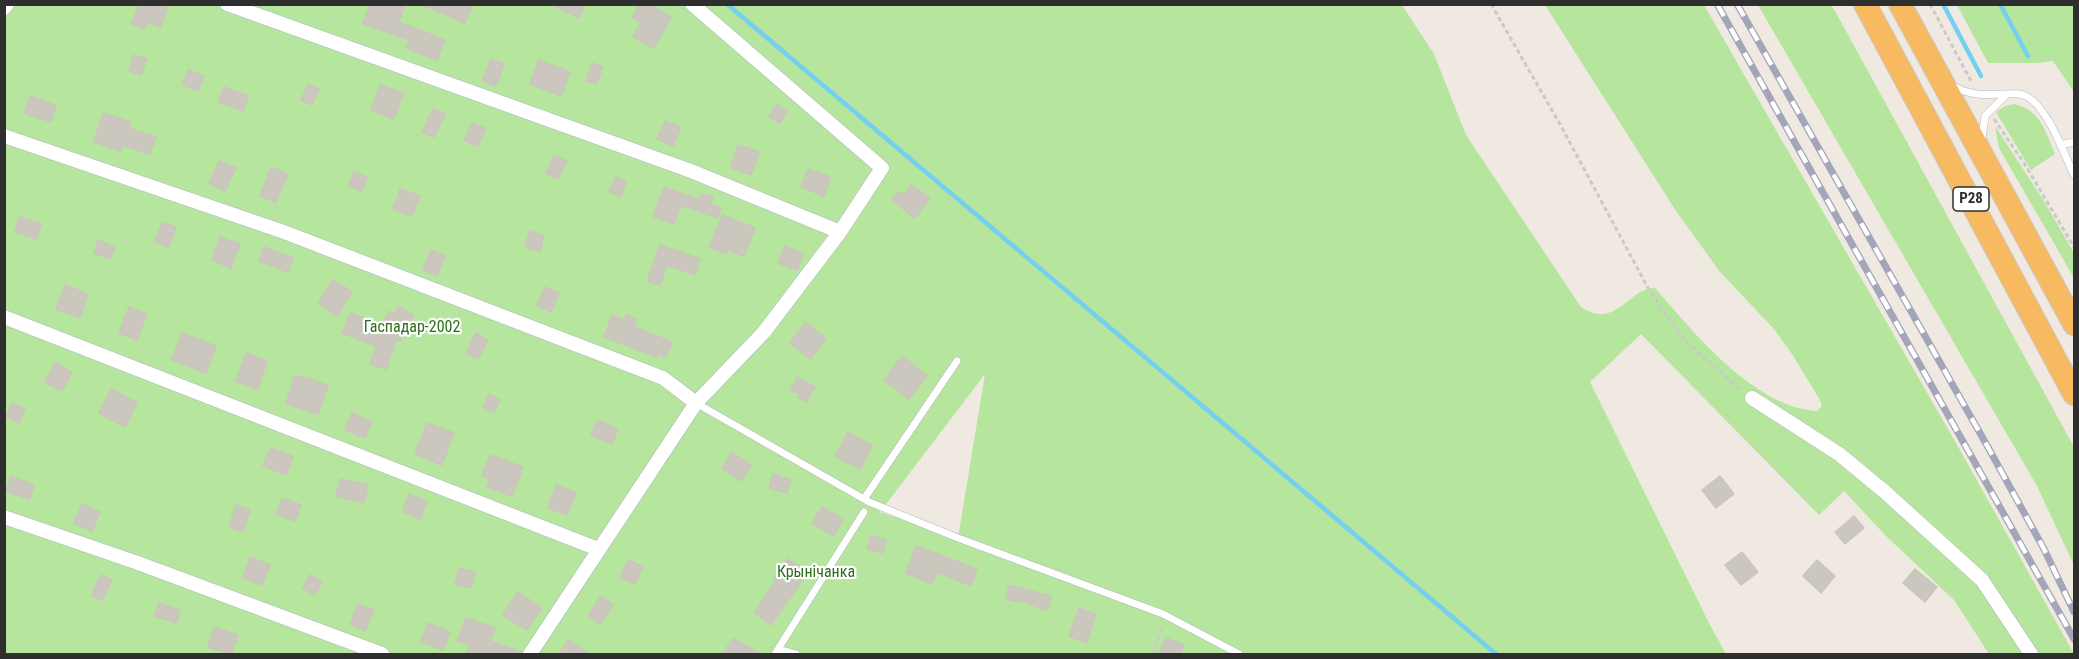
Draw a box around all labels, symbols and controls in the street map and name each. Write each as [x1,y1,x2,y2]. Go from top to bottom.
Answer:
road number: Р28 [1953,187,1989,211]
park label: Гаспадар-2002 [364,318,460,338]
park label: Крынічанка [777,563,855,583]

